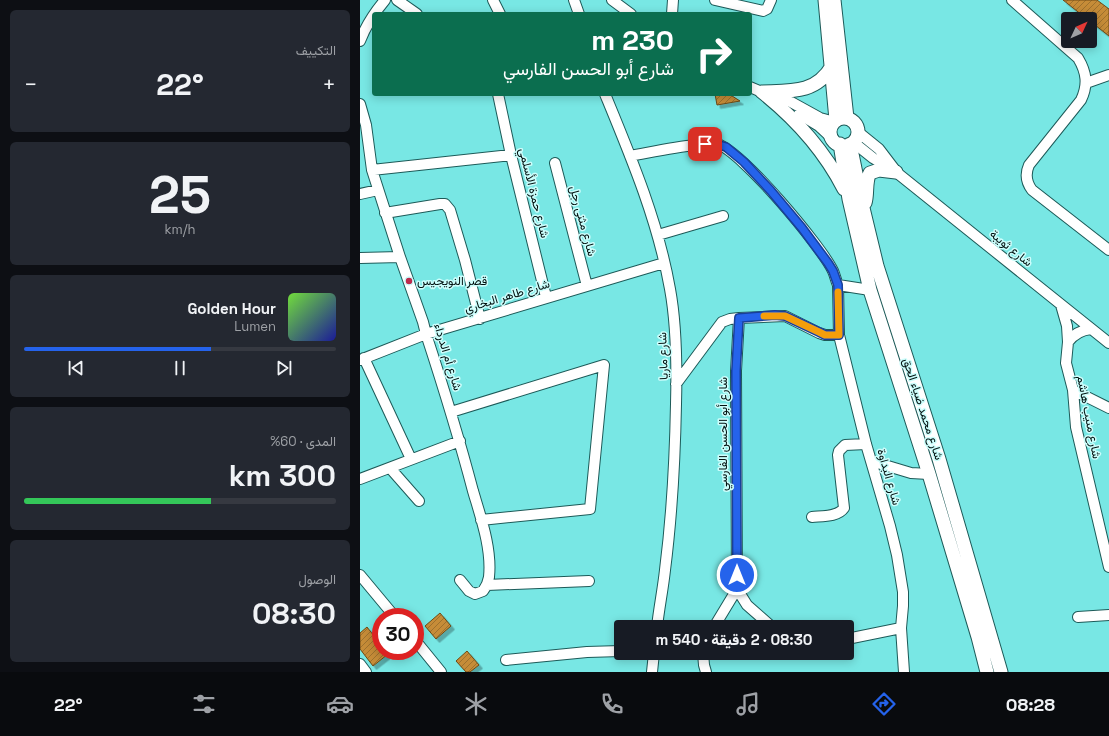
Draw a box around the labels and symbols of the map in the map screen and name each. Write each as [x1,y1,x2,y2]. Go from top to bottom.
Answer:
north arrow [1061,12,1097,48]
pin [688,127,722,161]
street label: شارع حمزة الأسلمي [513,146,553,240]
street label: شارع مثنى رجل [565,184,600,258]
street label: شارع ثويبة [986,226,1036,271]
place label: قصر النويجيس [417,273,487,289]
street label: شارع طاهر البخاري [462,275,552,319]
marker: قصر النويجيس [404,276,414,286]
street label: شارع أم الدرداء [429,321,466,393]
street label: شارع ماريا [654,332,673,380]
street label: شارع محمد ضياء الحق [898,356,947,462]
street label: شارع منيب هاشم [1072,374,1105,460]
street label: شارع أبو الحسن الفارسي [715,377,733,491]
street label: شارع البداوة [872,447,905,507]
position arrow [716,554,758,596]
speed limit sign: 30 [372,608,424,660]

